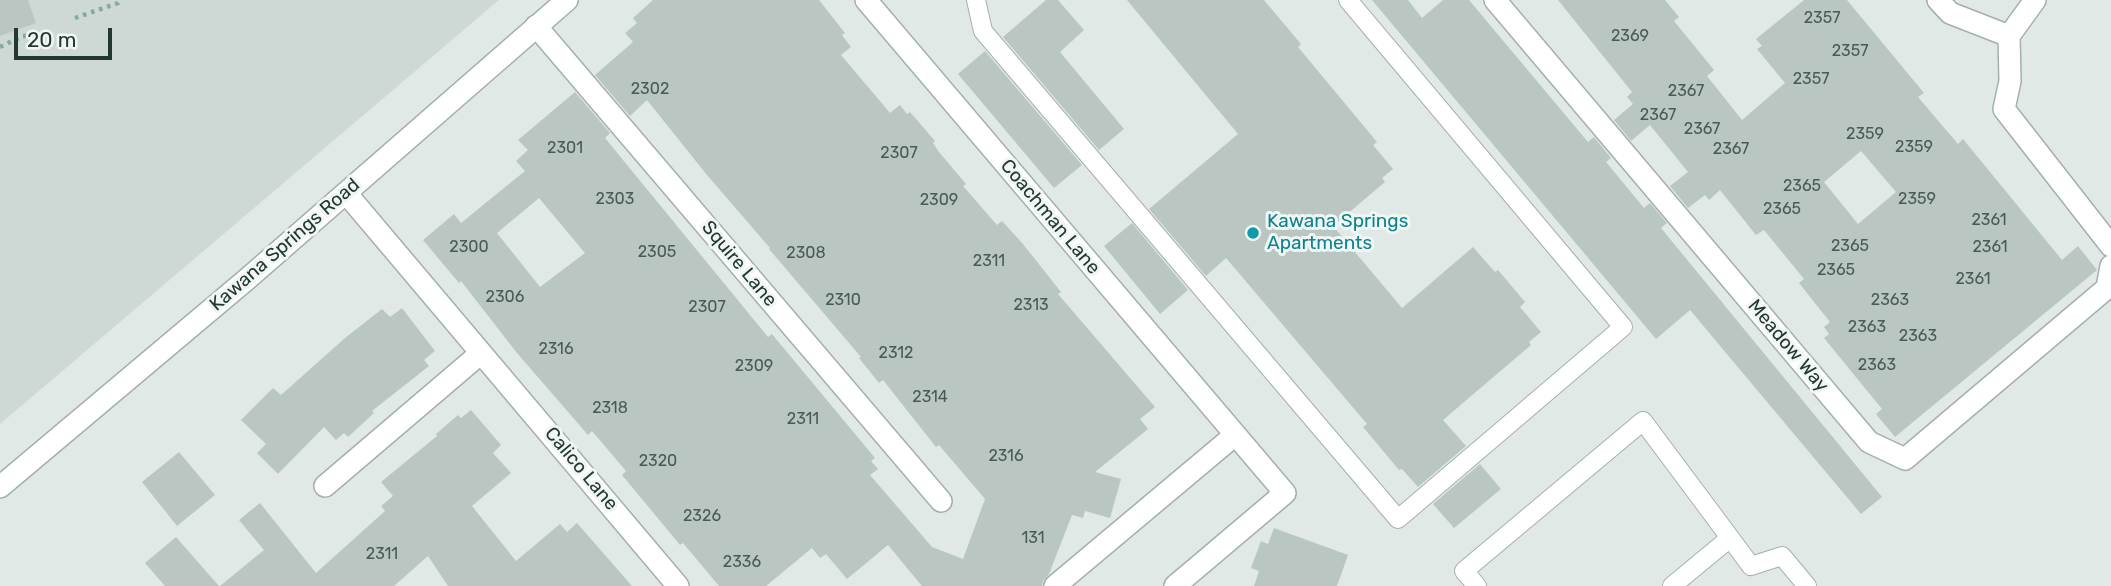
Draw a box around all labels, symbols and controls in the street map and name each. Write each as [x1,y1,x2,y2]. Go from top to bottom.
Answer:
house number: 2357 [1804,8,1840,28]
scale bar [18,14,116,58]
house number: 2369 [1611,26,1649,46]
text: 20 m [27,27,76,52]
house number: 2357 [1832,41,1868,61]
house number: 2357 [1793,69,1829,89]
house number: 2302 [631,79,669,99]
house number: 2367 [1668,81,1704,101]
house number: 2367 [1640,105,1676,125]
house number: 2367 [1684,119,1720,139]
house number: 2359 [1846,124,1884,144]
house number: 2359 [1895,137,1933,157]
house number: 2301 [547,138,583,158]
house number: 2367 [1713,139,1749,159]
house number: 2307 [880,143,918,163]
street label: Coachman Lane [995,155,1105,279]
street label: Kawana Springs Road [205,174,365,316]
house number: 2365 [1783,176,1821,196]
house number: 2303 [596,189,634,209]
house number: 2359 [1898,189,1936,209]
house number: 2309 [920,190,958,210]
house number: 2365 [1763,199,1801,219]
house number: 2361 [1971,210,2007,230]
place label: Kawana Springs Apartments [1267,211,1408,255]
street label: Squire Lane [697,217,781,311]
marker: Kawana Springs Apartments [1245,225,1261,241]
house number: 2365 [1831,236,1869,256]
house number: 2300 [449,237,489,257]
house number: 2361 [1972,237,2008,257]
house number: 2305 [638,242,676,262]
house number: 2308 [786,243,826,263]
house number: 2311 [973,251,1005,271]
house number: 2365 [1817,260,1855,280]
house number: 2361 [1955,269,1991,289]
house number: 2306 [486,287,524,307]
house number: 2310 [825,290,861,310]
house number: 2363 [1871,290,1909,310]
house number: 2313 [1013,295,1049,315]
street label: Meadow Way [1743,295,1833,397]
house number: 2307 [688,297,726,317]
house number: 2363 [1848,317,1886,337]
house number: 2363 [1899,326,1937,346]
house number: 2316 [538,339,574,359]
house number: 2312 [879,343,913,363]
house number: 2363 [1858,355,1896,375]
house number: 2309 [735,356,773,376]
house number: 2314 [912,387,948,407]
house number: 2318 [592,398,628,418]
house number: 2311 [787,409,819,429]
street label: Calico Lane [540,423,622,515]
house number: 2316 [988,446,1024,466]
house number: 2320 [639,451,677,471]
house number: 2326 [683,506,721,526]
house number: 131 [1021,528,1045,548]
house number: 2311 [366,544,398,564]
house number: 2336 [723,552,761,572]

